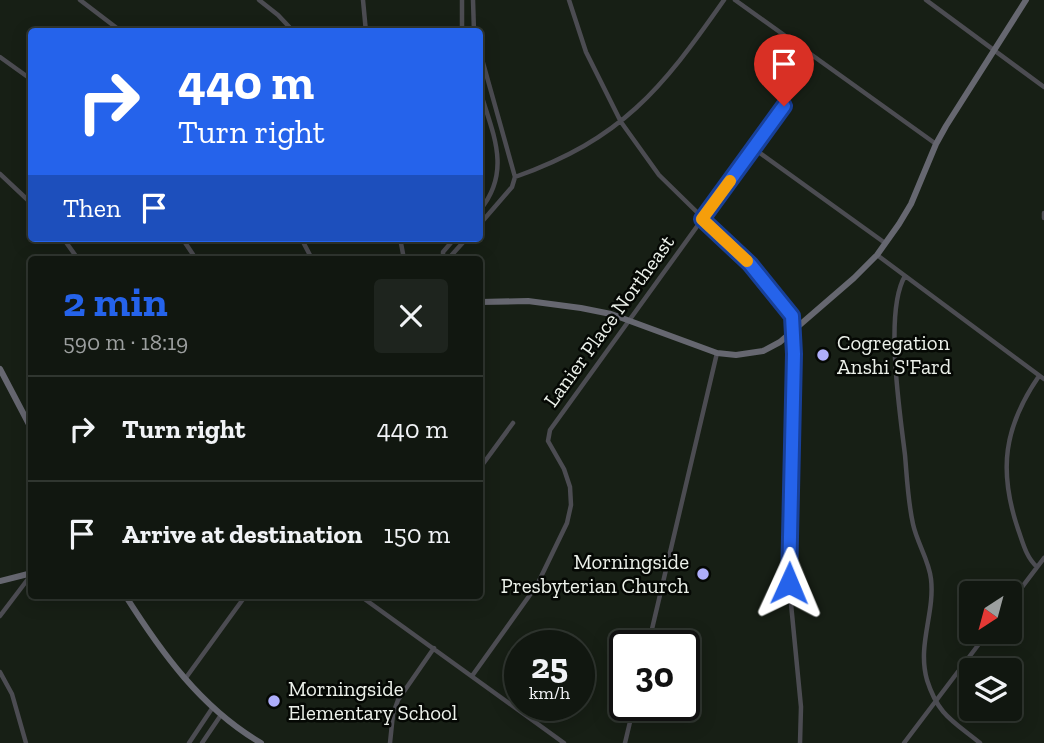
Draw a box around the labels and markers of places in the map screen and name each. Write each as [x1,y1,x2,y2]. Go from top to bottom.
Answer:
pin [754,34,814,106]
place label: Cogregation Anshi S'Fard [837,330,952,379]
marker: Cogregation Anshi S'Fard [815,347,831,363]
place label: Morningside Presbyterian Church [501,549,689,598]
marker: Morningside Presbyterian Church [695,566,711,582]
place label: Morningside Elementary School [288,676,458,725]
marker: Morningside Elementary School [266,693,282,709]

